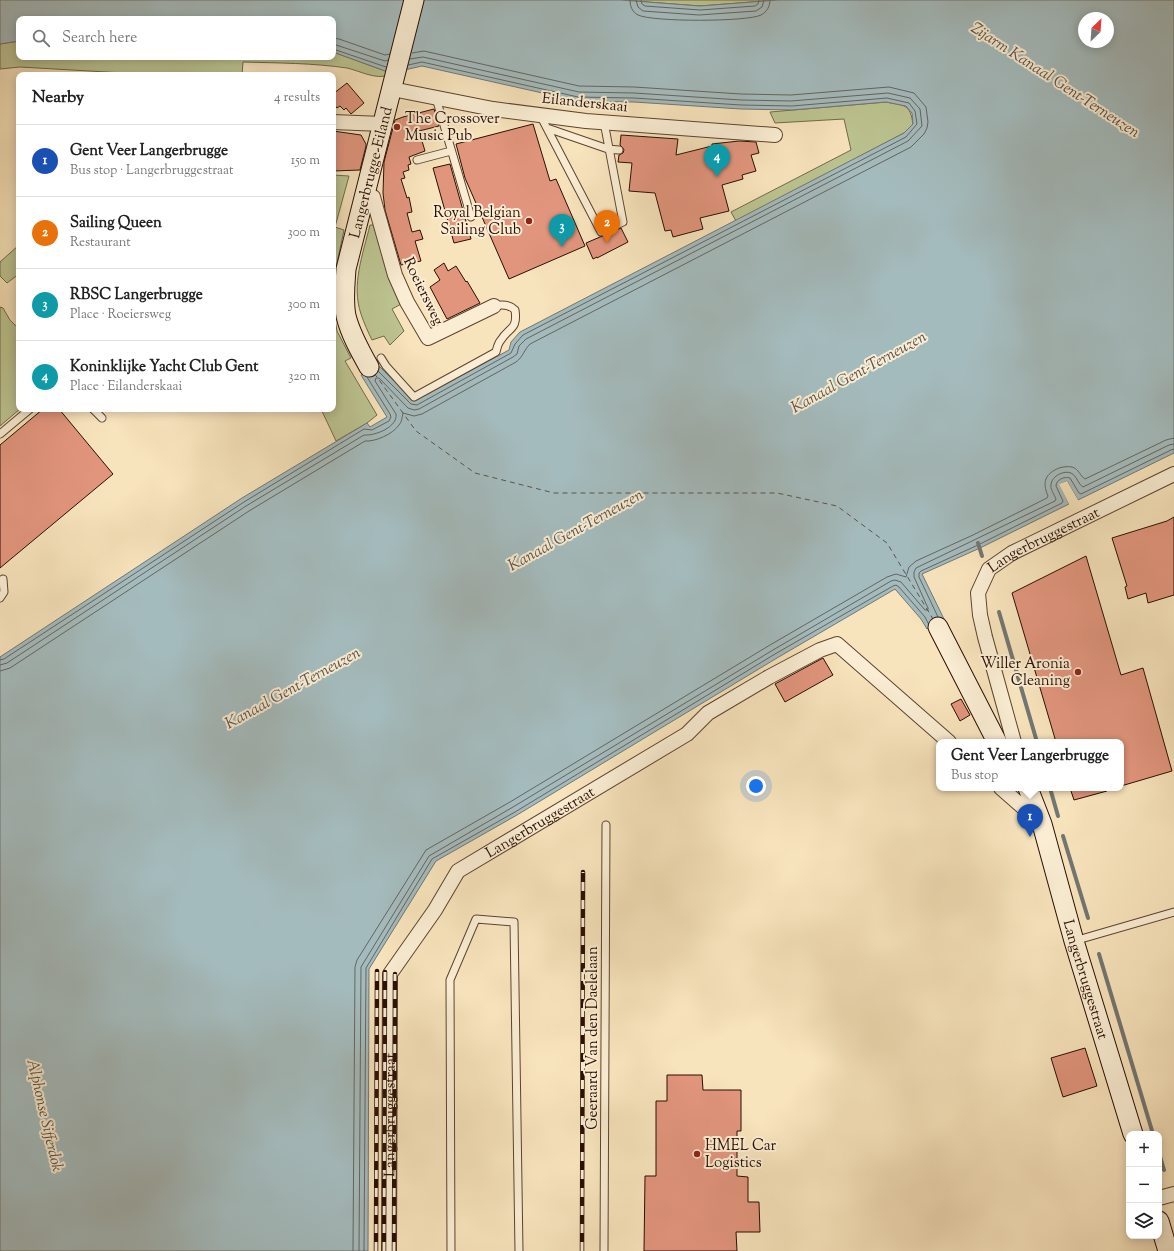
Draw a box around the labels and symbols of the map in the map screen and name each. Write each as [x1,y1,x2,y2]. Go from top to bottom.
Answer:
north arrow [1078,12,1114,48]
water label: Zijarm Kanaal Gent-Terneuzen [966,18,1144,145]
street label: Eilanderskaai [541,89,629,118]
street label: Langerbrugge-Eiland [345,104,399,241]
place label: The Crossover Music Pub [405,109,500,147]
marker: The Crossover Music Pub [392,122,402,132]
pin: 4 [704,144,730,177]
place label: Royal Belgian Sailing Club [433,203,521,241]
pin: 2 [594,210,620,243]
pin: 3 [549,214,575,247]
marker: Royal Belgian Sailing Club [524,216,534,226]
street label: Roeiersweg [397,254,448,329]
water label: Kanaal Gent-Terneuzen [787,326,932,420]
water label: Kanaal Gent-Terneuzen [504,484,649,578]
street label: Langerbruggestraat [984,503,1104,579]
water label: Kanaal Gent-Terneuzen [221,642,366,736]
place label: Willer Aronia Cleaning [980,654,1070,692]
marker: Willer Aronia Cleaning [1073,667,1083,677]
your location [746,776,766,796]
street label: Langerbruggestraat [482,782,599,864]
pin: 1 [1017,804,1043,837]
street label: Langerbruggestraat [1057,918,1112,1042]
street label: Geeraard Van den Daelelaan [583,946,604,1130]
street label: Langerbruggestraat [380,1053,402,1177]
water label: Alphonse Sifferdok [19,1057,68,1174]
place label: HMEL Car Logistics [705,1136,777,1174]
marker: HMEL Car Logistics [692,1149,702,1159]

